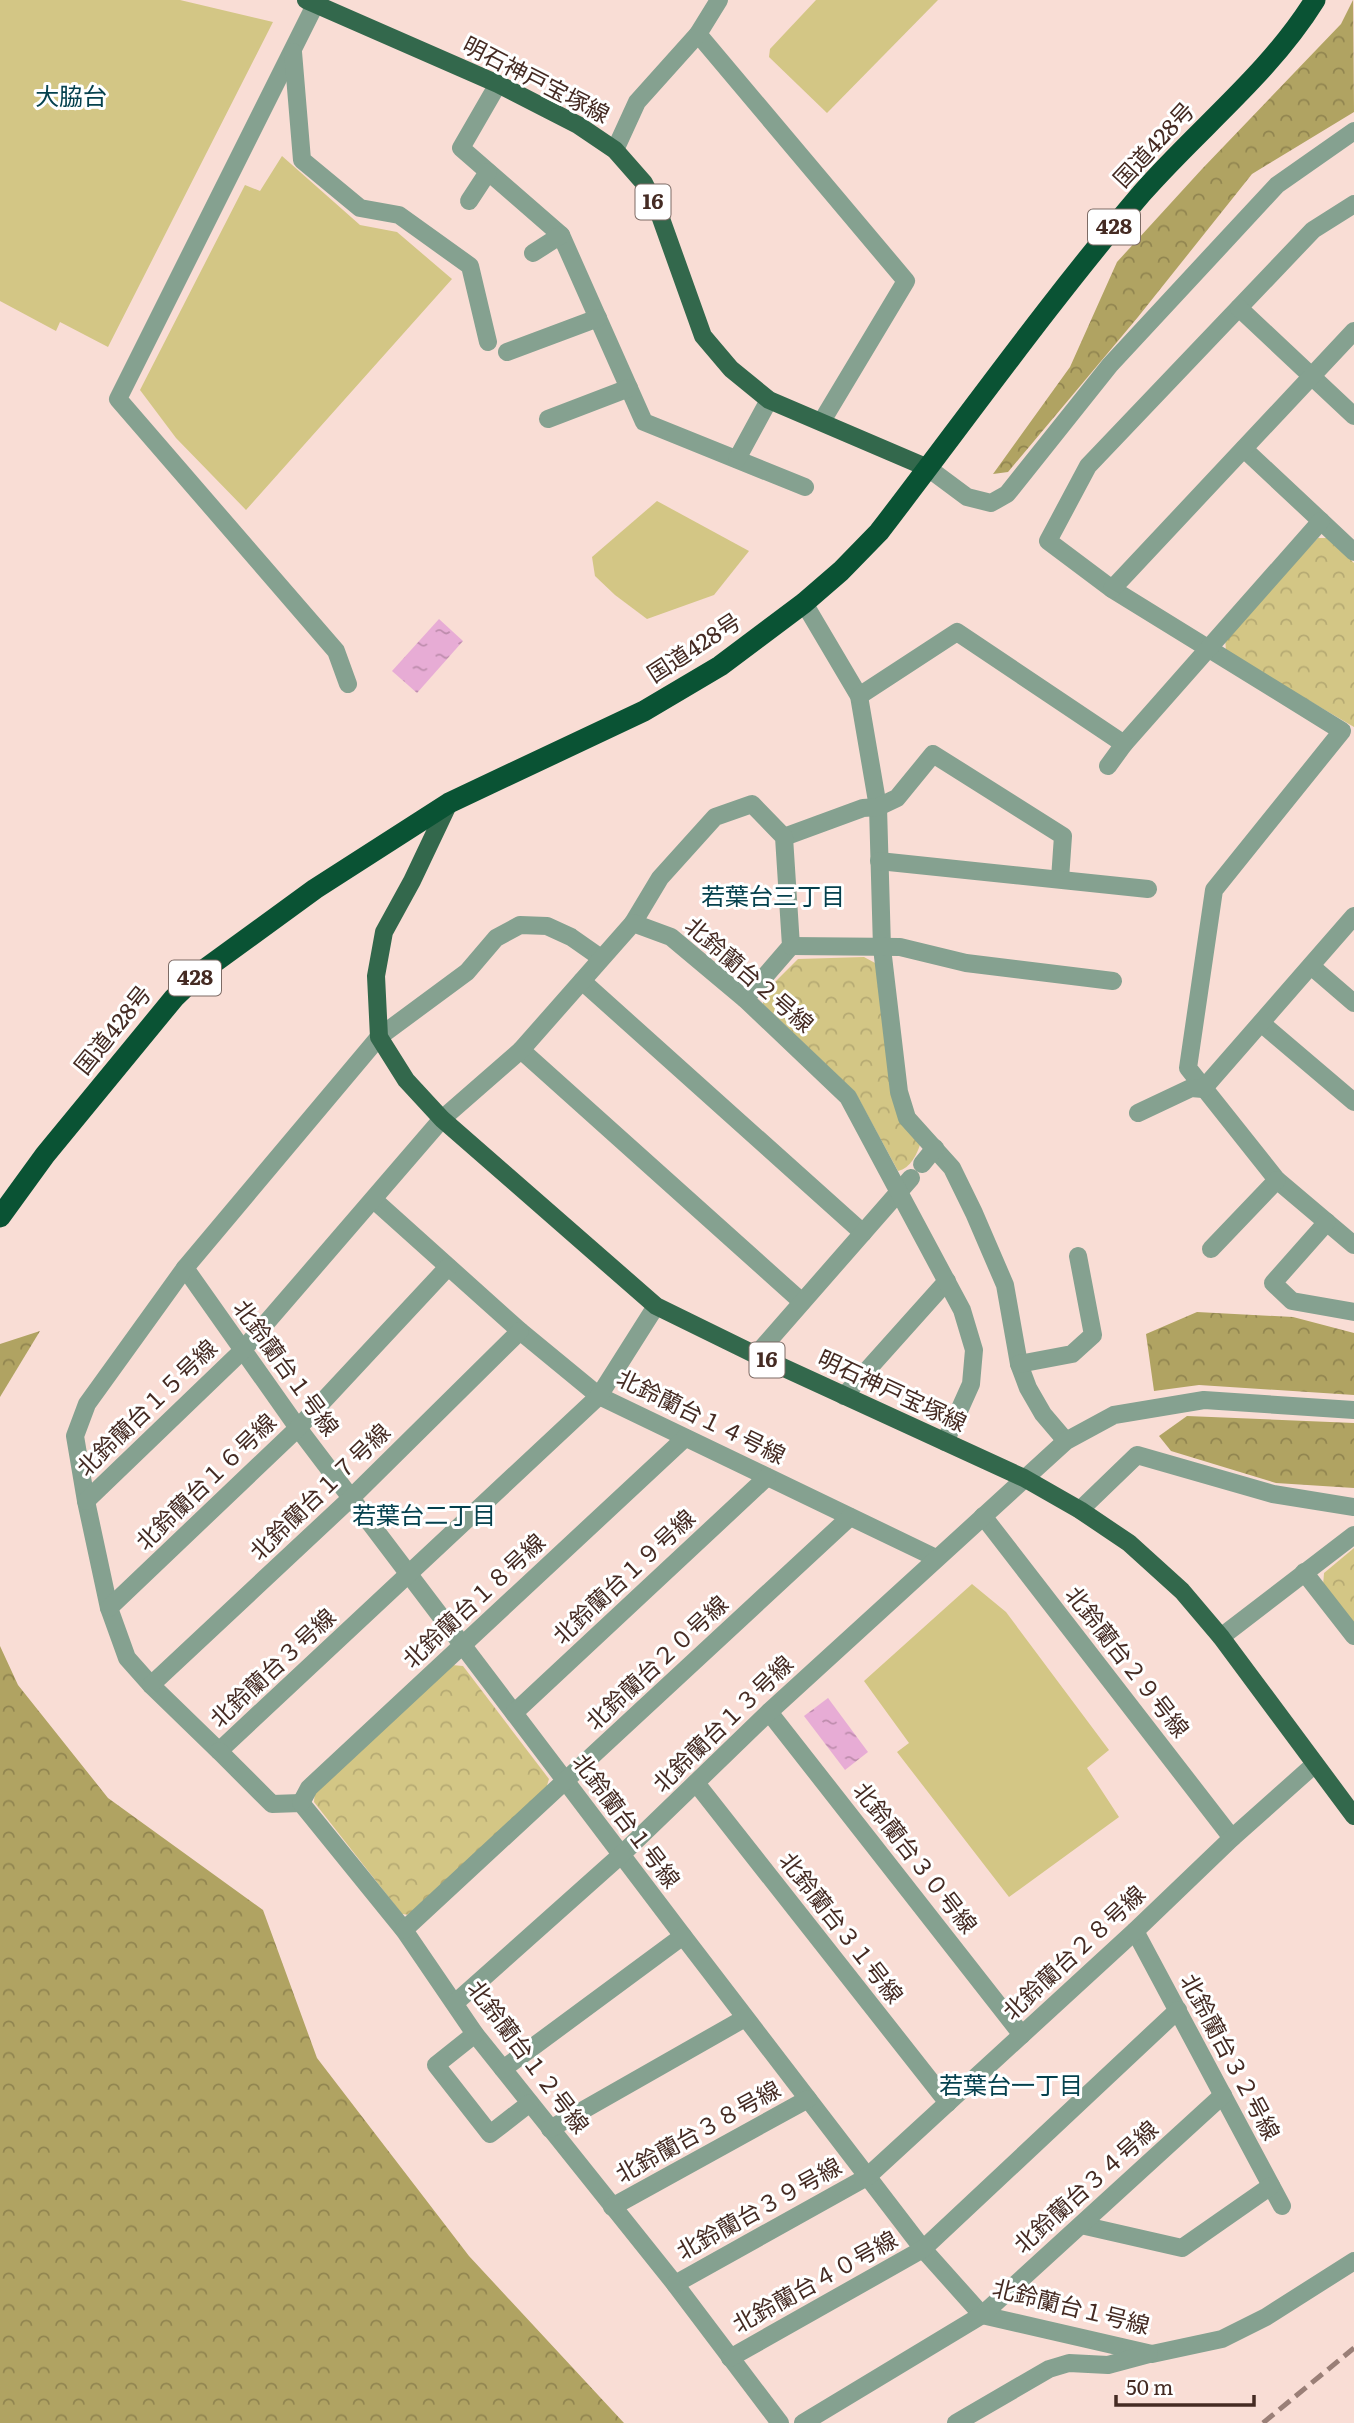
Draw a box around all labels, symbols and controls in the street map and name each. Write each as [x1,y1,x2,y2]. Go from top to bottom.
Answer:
street label: 明石神戸宝塚線 [457,27,616,130]
district label: 大脇台 [35,77,107,112]
street label: 国道428号 [1104,93,1201,194]
road number: 16 [636,184,670,220]
road number: 428 [1088,210,1140,244]
street label: 国道428号 [639,603,747,689]
district label: 若葉台三丁目 [701,877,845,912]
street label: 北鈴蘭台２号線 [678,908,822,1039]
road number: 428 [169,960,221,996]
street label: 国道428号 [65,977,158,1081]
street label: 北鈴蘭台１号線 [227,1292,349,1442]
street label: 北鈴蘭台１５号線 [68,1330,224,1483]
street label: 明石神戸宝塚線 [813,1340,973,1439]
road number: 16 [750,1342,784,1378]
street label: 北鈴蘭台１４号線 [612,1360,792,1471]
street label: 北鈴蘭台１６号線 [127,1404,283,1557]
street label: 北鈴蘭台１７号線 [241,1414,397,1567]
district label: 若葉台二丁目 [352,1496,496,1531]
street label: 北鈴蘭台１９号線 [544,1500,702,1651]
street label: 北鈴蘭台１８号線 [394,1524,552,1675]
street label: 北鈴蘭台２９号線 [1059,1578,1199,1744]
street label: 北鈴蘭台２０号線 [577,1586,735,1737]
street label: 北鈴蘭台３号線 [201,1599,342,1734]
street label: 北鈴蘭台１３号線 [644,1646,800,1799]
street label: 北鈴蘭台１号線 [566,1745,690,1894]
street label: 北鈴蘭台３０号線 [847,1774,987,1940]
street label: 北鈴蘭台３１号線 [773,1844,913,2010]
street label: 北鈴蘭台２８号線 [994,1876,1152,2027]
street label: 北鈴蘭台３２号線 [1174,1967,1290,2145]
street label: 北鈴蘭台１２号線 [461,1972,599,2140]
district label: 若葉台一丁目 [939,2066,1083,2101]
street label: 北鈴蘭台３８号線 [608,2071,786,2190]
street label: 北鈴蘭台３４号線 [1005,2111,1164,2260]
street label: 北鈴蘭台３９号線 [669,2148,847,2267]
street label: 北鈴蘭台４０号線 [725,2221,903,2340]
street label: 北鈴蘭台１号線 [989,2269,1154,2341]
scale bar [1116,2364,1254,2408]
text: 50 m [1126,2370,1173,2401]

